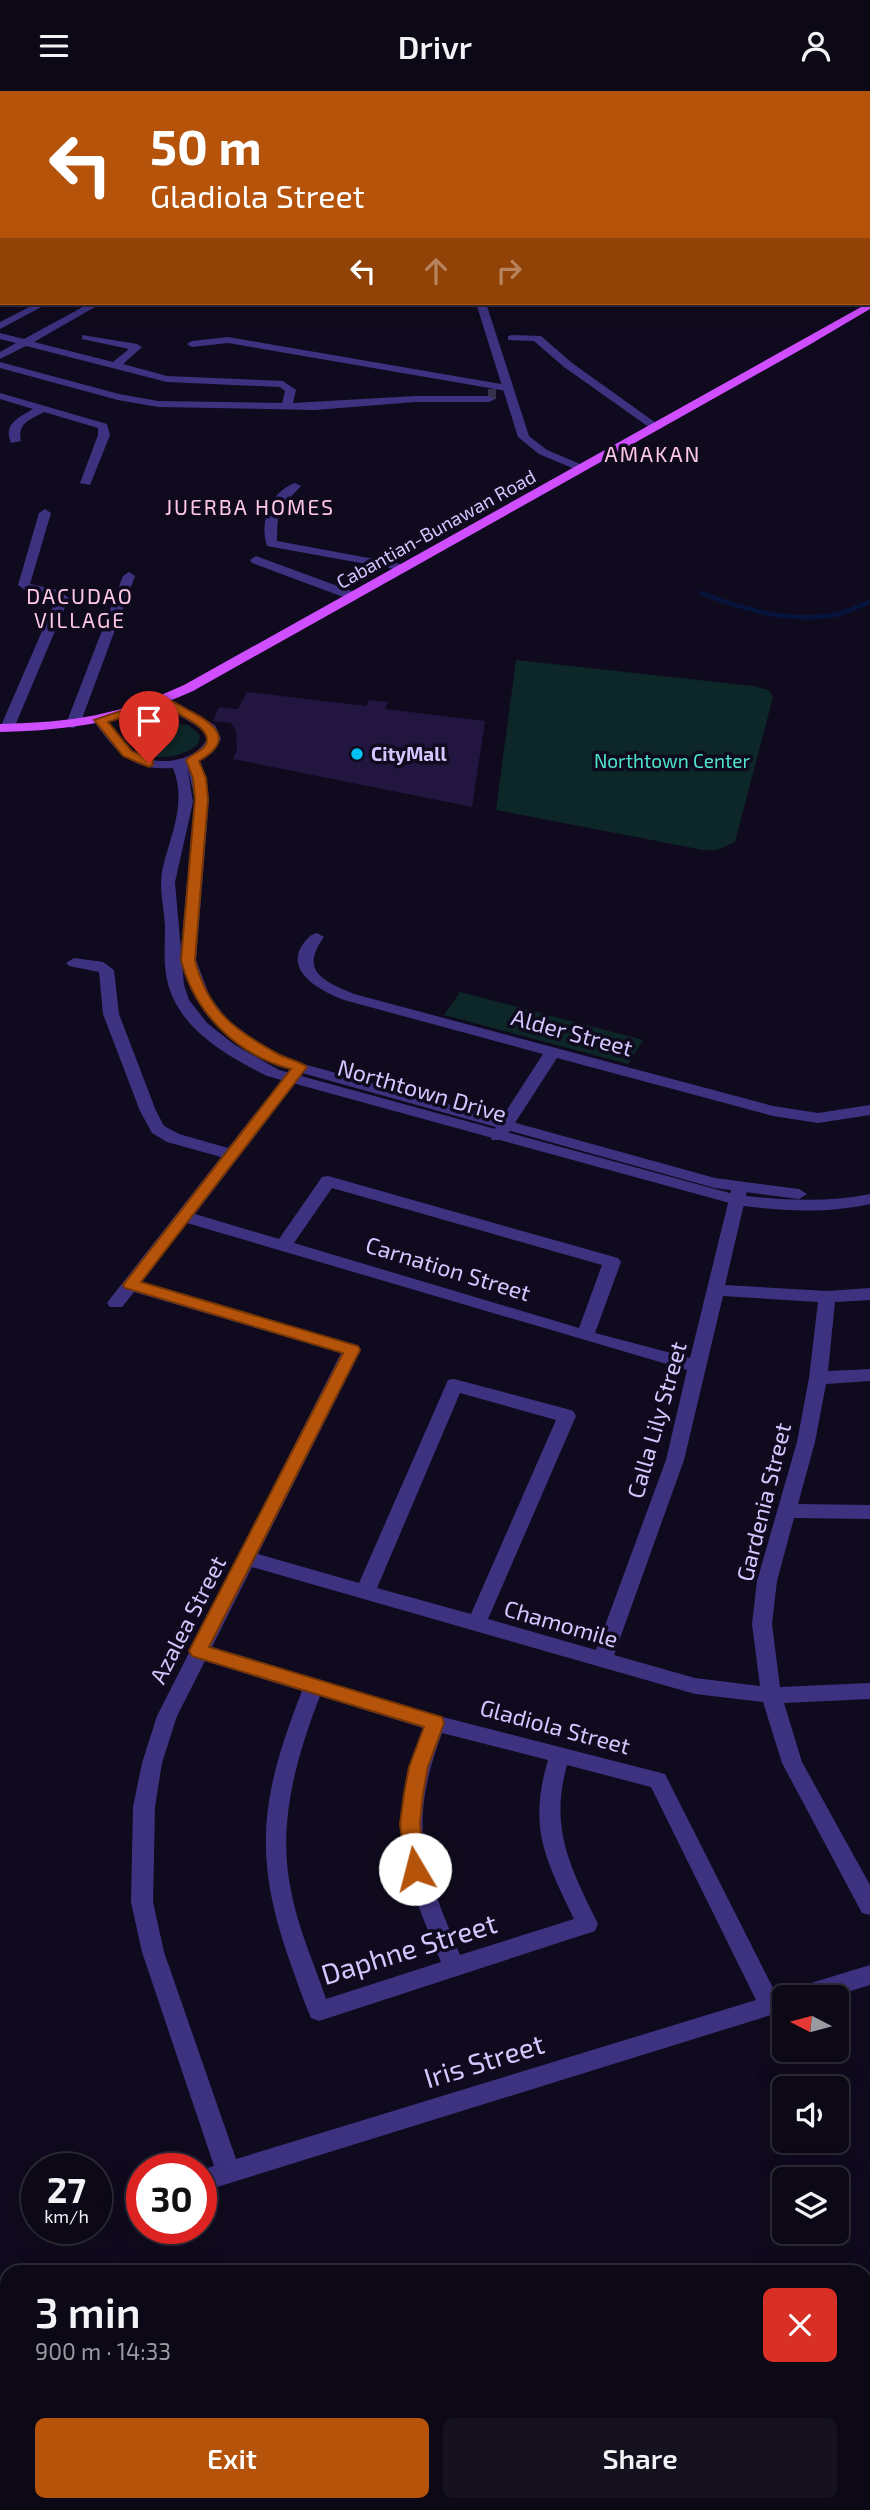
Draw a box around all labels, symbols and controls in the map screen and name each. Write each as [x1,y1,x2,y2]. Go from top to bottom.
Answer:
icon: menu [35,27,73,65]
text: Drivr [398,27,472,65]
icon: person [797,27,835,65]
text: 50 m [150,116,262,175]
icon: left [35,119,126,210]
text: Gladiola Street [150,176,365,214]
icon: left [344,252,382,290]
icon: ahead [417,252,455,290]
icon: right [490,252,528,290]
district label: AMAKAN [605,441,701,466]
street label: Cabantian-Bunawan Road [332,464,540,593]
district label: JUERBA HOMES [165,494,335,519]
district label: DACUDAO VILLAGE [26,583,134,632]
pin [119,691,179,763]
icon: arrive [130,702,168,740]
place label: CityMall [371,742,447,766]
marker: CityMall [349,746,365,762]
park label: Northtown Center [594,749,750,772]
street label: Alder Street [509,1002,636,1062]
street label: Northtown Drive [335,1053,510,1128]
street label: Carnation Street [362,1230,534,1306]
street label: Calla Lily Street [620,1338,692,1501]
street label: Gardenia Street [730,1419,796,1584]
street label: Azalea Street [143,1551,231,1688]
street label: Chamomile [501,1593,622,1653]
street label: Gladiola Street [477,1693,634,1760]
position arrow [378,1832,452,1906]
street label: Daphne Street [317,1905,501,1991]
north arrow [772,1985,849,2061]
map controls [772,1985,849,2244]
street label: Iris Street [420,2026,548,2094]
button: sound [772,2076,849,2153]
speed limit sign: 30 [126,2153,217,2244]
button: layers [772,2167,849,2244]
text: 27 [47,2168,86,2210]
text: km/h [44,2205,89,2227]
text: 3 min [35,2286,141,2336]
button: close [763,2288,837,2362]
text: 900 m · 14:33 [35,2337,171,2365]
button: Exit [35,2418,429,2498]
button: Share [443,2418,837,2498]

